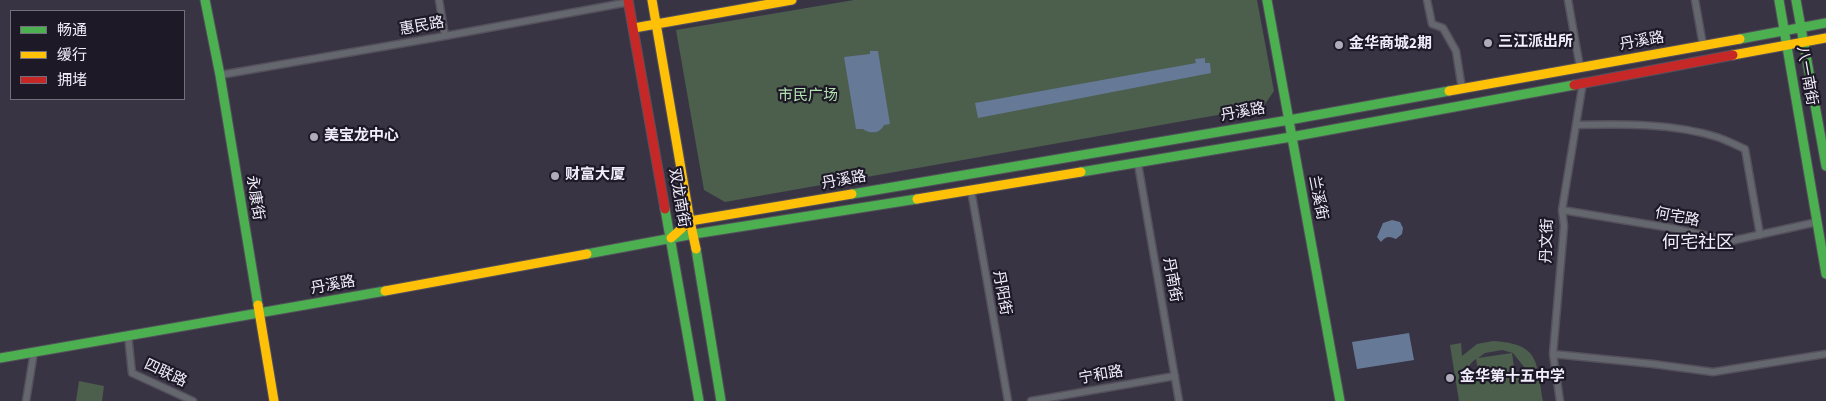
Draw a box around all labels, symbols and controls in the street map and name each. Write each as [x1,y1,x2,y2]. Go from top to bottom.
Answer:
legend [10,10,185,100]
street label: 惠民路 [398,14,446,40]
text: 畅通 [57,20,87,41]
street label: 丹溪路 [1618,29,1666,55]
place label: 三江派出所 [1498,34,1573,52]
place label: 金华商城2期 [1349,36,1432,54]
marker: 三江派出所 [1482,37,1494,49]
marker: 金华商城2期 [1333,39,1345,51]
text: 缓行 [57,45,87,66]
street label: 八一南街 [1792,45,1820,107]
text: 拥堵 [57,70,87,91]
park label: 市民广场 [778,88,838,106]
street label: 丹溪路 [1219,100,1267,126]
place label: 美宝龙中心 [324,128,399,146]
marker: 美宝龙中心 [308,131,320,143]
place label: 财富大厦 [565,167,625,185]
street label: 双龙南街 [664,167,692,229]
street label: 丹溪路 [820,168,868,194]
marker: 财富大厦 [549,170,561,182]
street label: 永康街 [242,174,266,222]
street label: 兰溪街 [1304,174,1330,222]
street label: 何宅路 [1653,205,1701,231]
street label: 丹文街 [1538,218,1558,264]
district label: 何宅社区 [1662,233,1734,255]
street label: 丹南街 [1158,256,1184,304]
street label: 丹阳街 [988,269,1014,317]
street label: 丹溪路 [309,273,357,299]
street label: 四联路 [141,356,189,392]
street label: 宁和路 [1077,363,1125,389]
place label: 金华第十五中学 [1460,369,1565,387]
marker: 金华第十五中学 [1444,372,1456,384]

